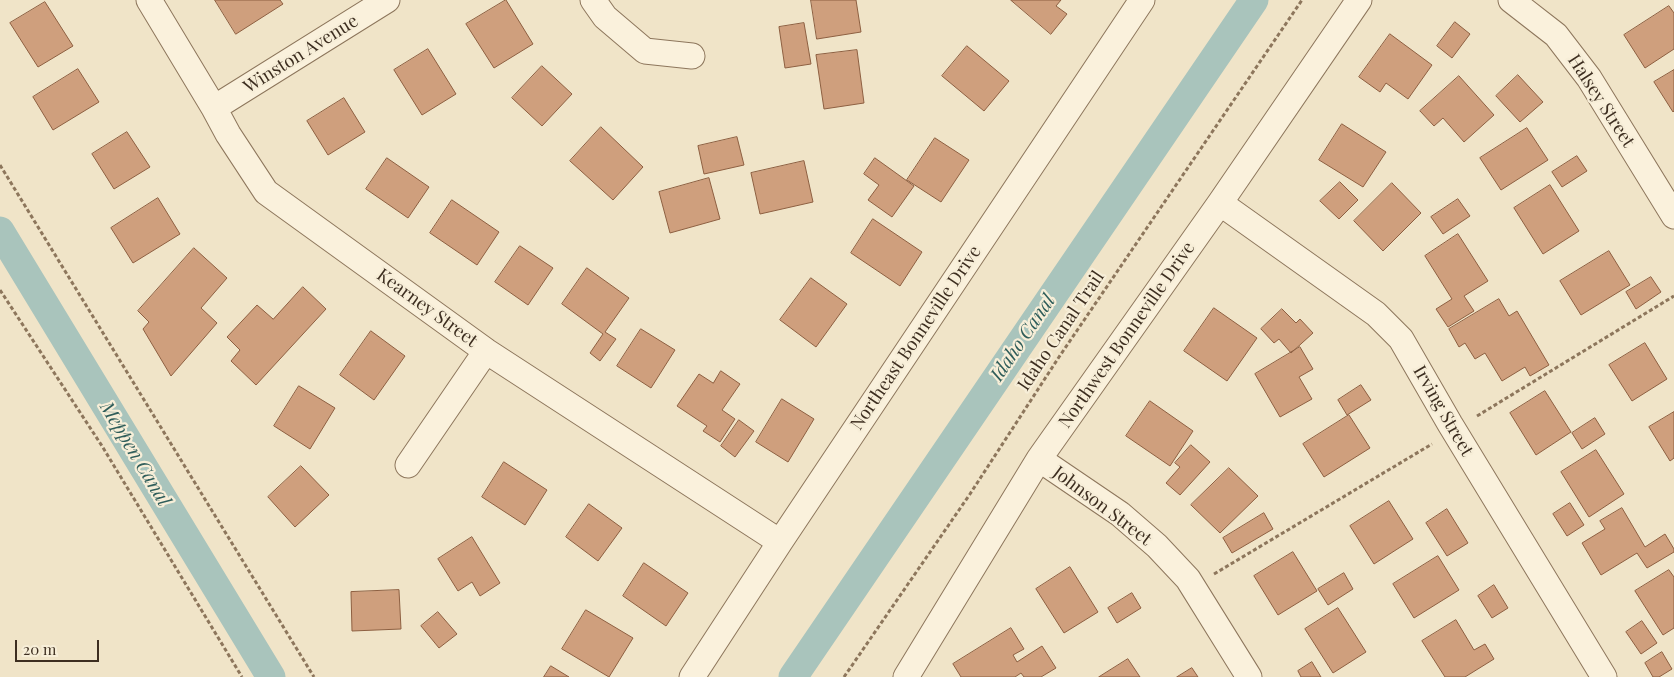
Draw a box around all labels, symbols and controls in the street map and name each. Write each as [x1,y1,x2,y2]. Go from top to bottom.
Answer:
street label: Winston Avenue [240,10,362,98]
street label: Halsey Street [1563,50,1639,152]
street label: Northwest Bonneville Drive [1054,238,1200,432]
street label: Northeast Bonneville Drive [846,242,986,434]
street label: Kearney Street [372,264,482,352]
street label: Idaho Canal Trail [1013,267,1109,395]
water label: Idaho Canal [986,290,1060,386]
street label: Irving Street [1408,362,1478,460]
water label: Meppen Canal [95,398,175,510]
street label: Johnson Street [1048,462,1156,550]
scale bar [18,630,101,662]
text: 20 m [23,639,56,659]

